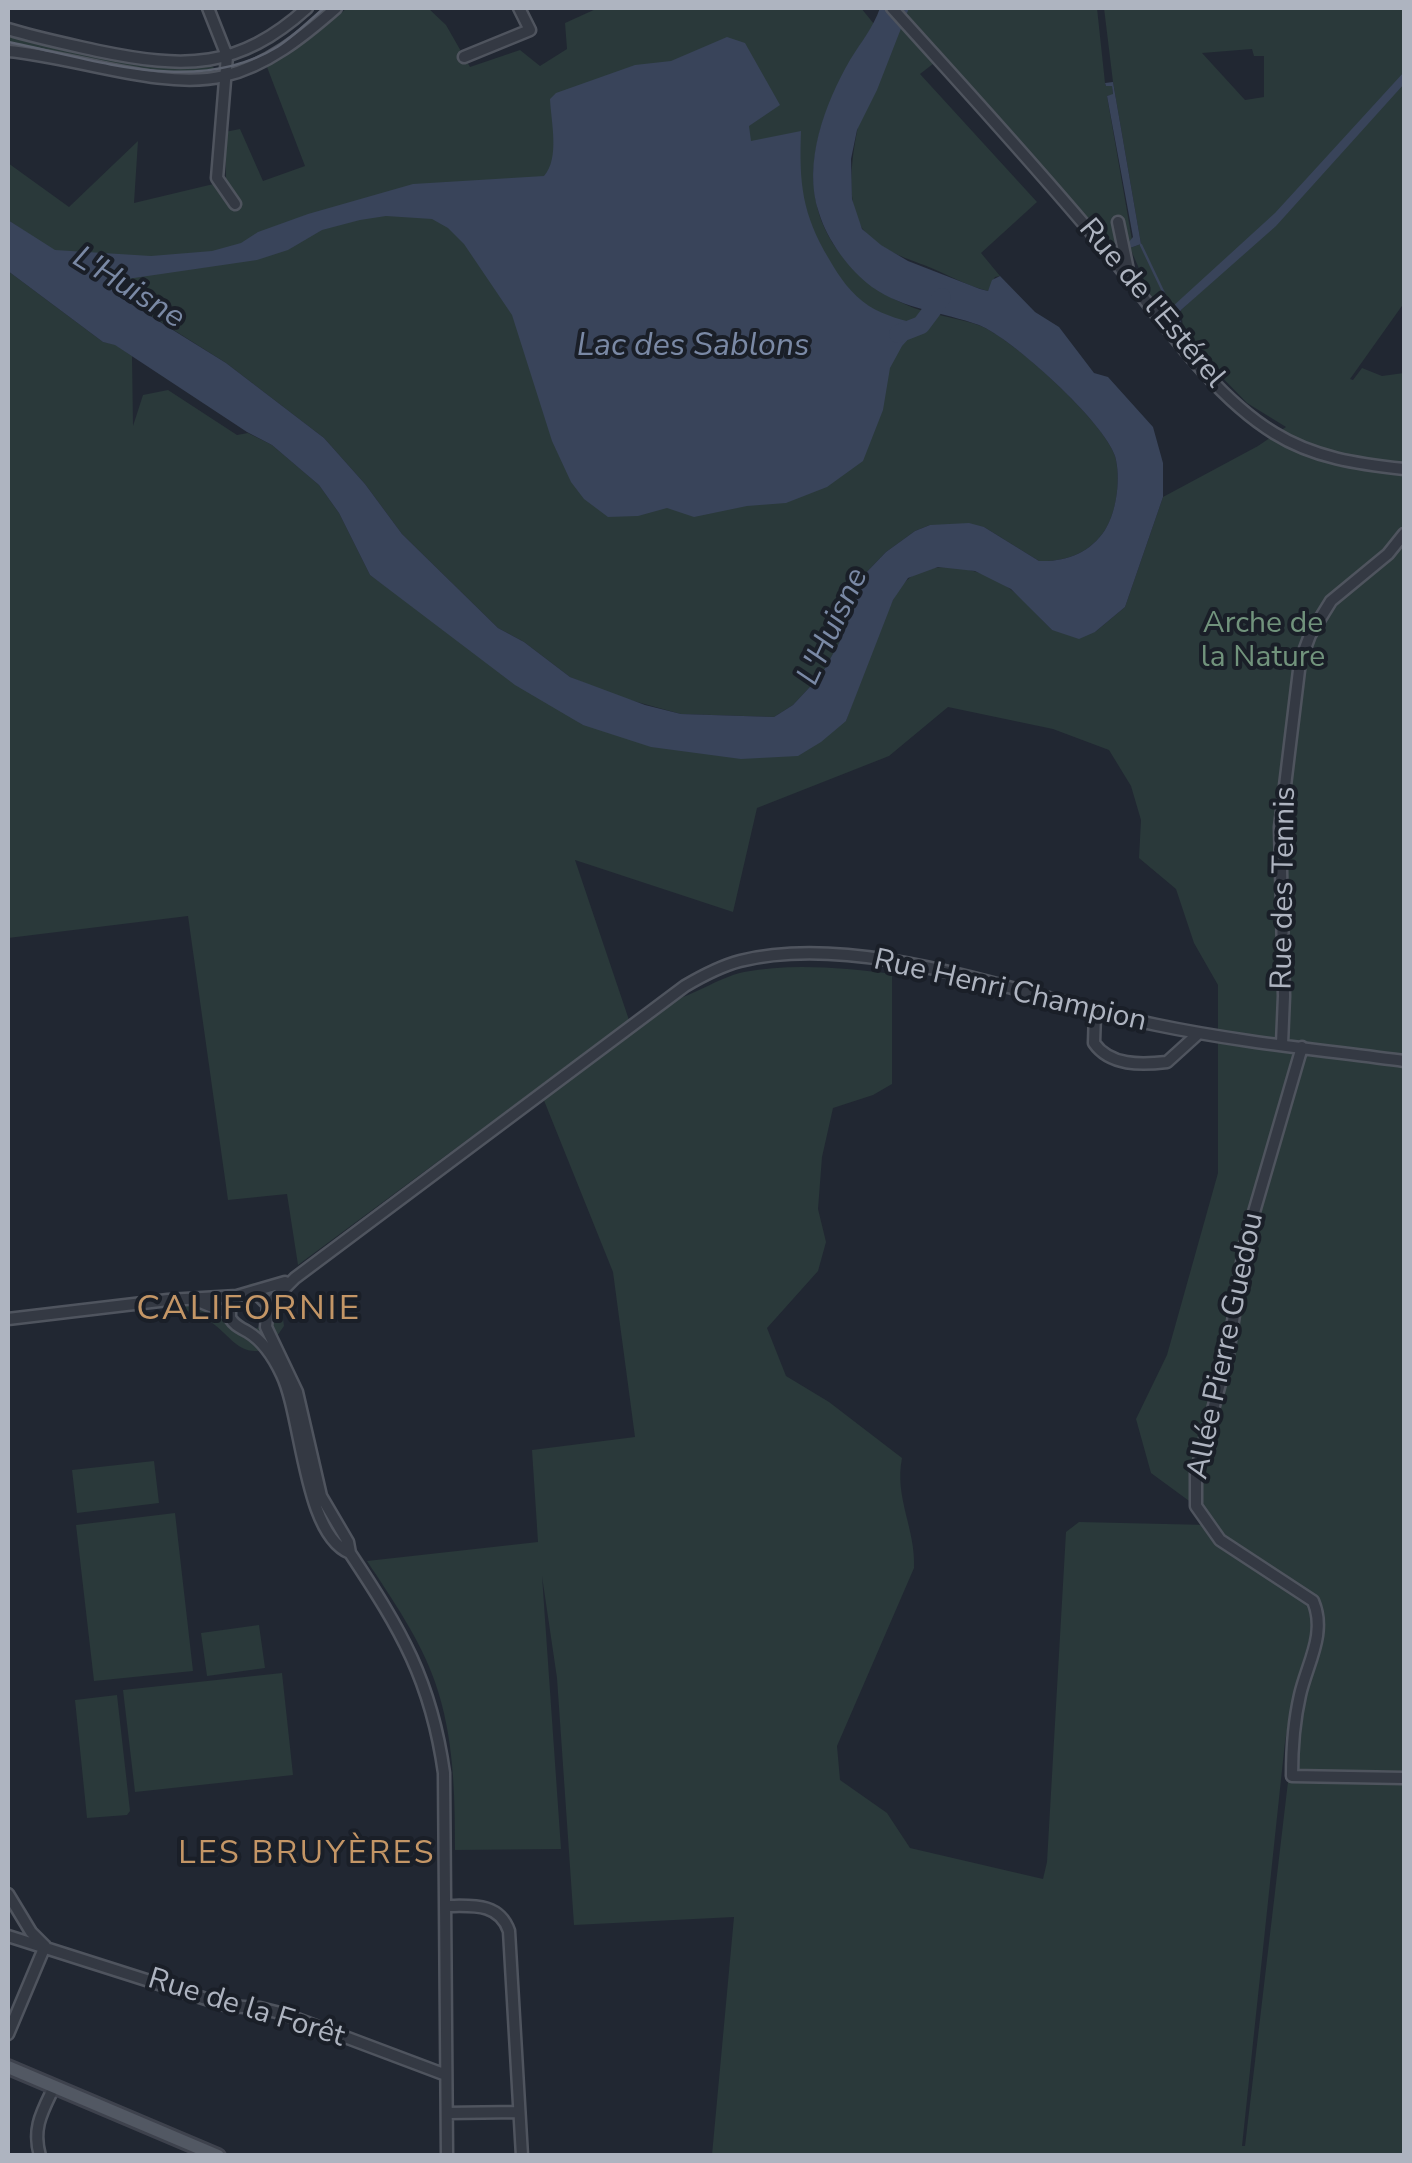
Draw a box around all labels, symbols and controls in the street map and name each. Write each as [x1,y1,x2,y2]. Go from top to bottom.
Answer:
street label: Rue de l'Estérel [1070,212,1232,396]
water label: L'Huisne [65,240,191,338]
water label: Lac des Sablons [577,328,809,366]
water label: L'Huisne [790,562,878,692]
park label: Arche de la Nature [1201,607,1325,678]
street label: Rue des Tennis [1265,786,1305,990]
street label: Rue Henri Champion [870,943,1150,1041]
street label: Allée Pierre Guedou [1181,1209,1273,1483]
district label: CALIFORNIE [136,1290,362,1332]
district label: LES BRUYÈRES [178,1836,436,1874]
street label: Rue de la Forêt [143,1962,349,2056]

